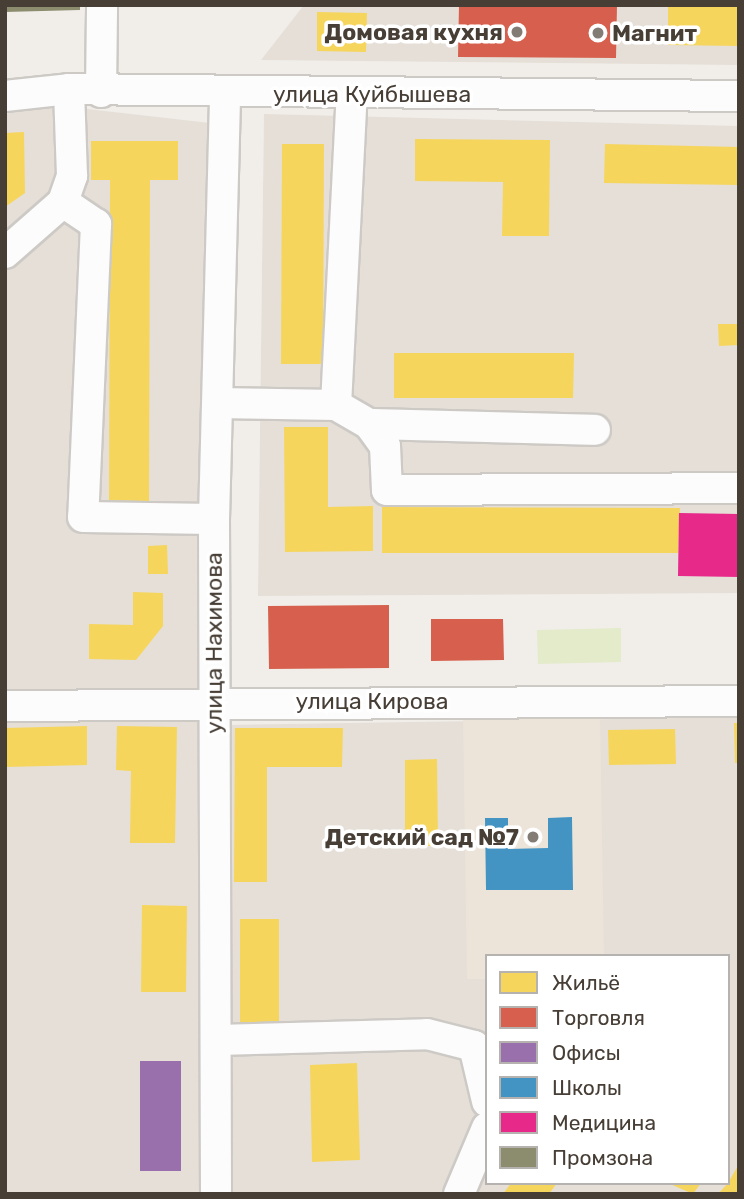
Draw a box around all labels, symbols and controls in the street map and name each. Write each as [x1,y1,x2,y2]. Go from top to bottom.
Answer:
place label: Домовая кухня [324,18,503,46]
place label: Магнит [612,19,697,47]
marker: Домовая кухня [509,24,525,40]
marker: Магнит [590,25,606,41]
street label: улица Куйбышева [273,80,471,108]
street label: улица Нахимова [200,552,228,734]
street label: улица Кирова [295,687,449,715]
place label: Детский сад №7 [325,823,519,851]
marker: Детский сад №7 [525,829,541,845]
legend [485,954,730,1185]
text: Жильё [552,970,620,995]
text: Торговля [552,1005,645,1030]
text: Офисы [552,1040,621,1065]
text: Школы [552,1075,622,1100]
text: Медицина [552,1110,656,1135]
text: Промзона [552,1145,653,1170]

